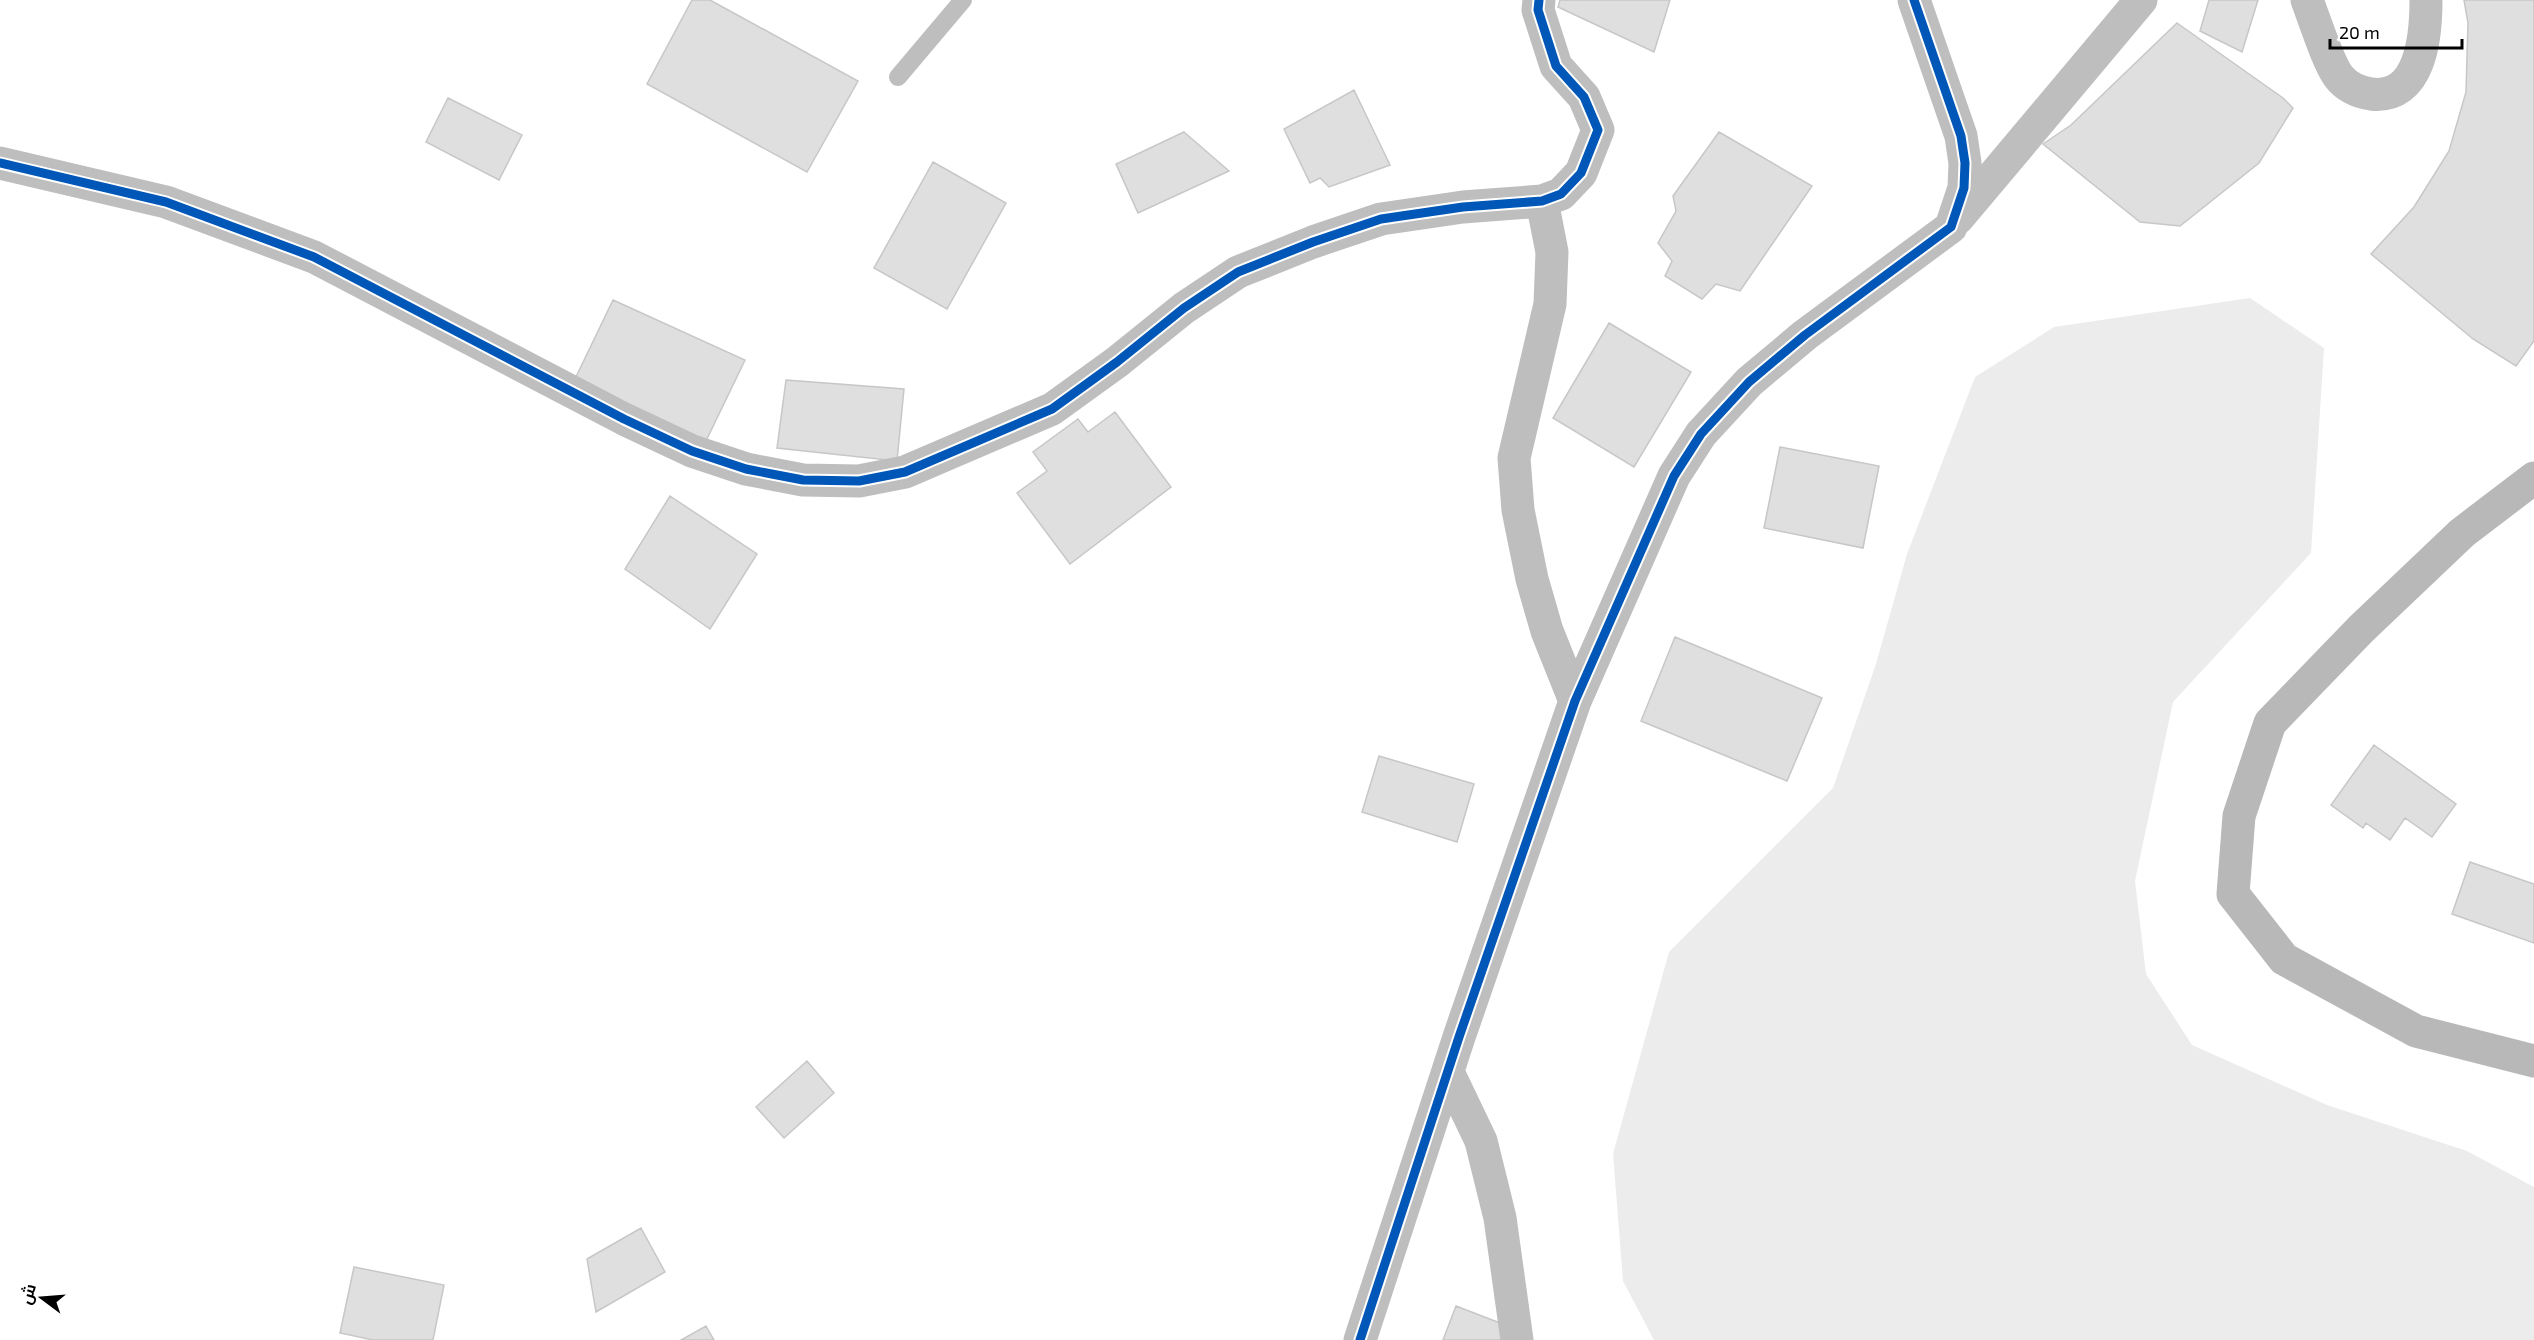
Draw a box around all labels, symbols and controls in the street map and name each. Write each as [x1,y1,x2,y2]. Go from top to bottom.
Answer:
scale bar [2330,12,2462,50]
text: 20 m [2339,21,2380,43]
north arrow [12,1268,72,1328]
text: ش [15,1281,40,1306]

